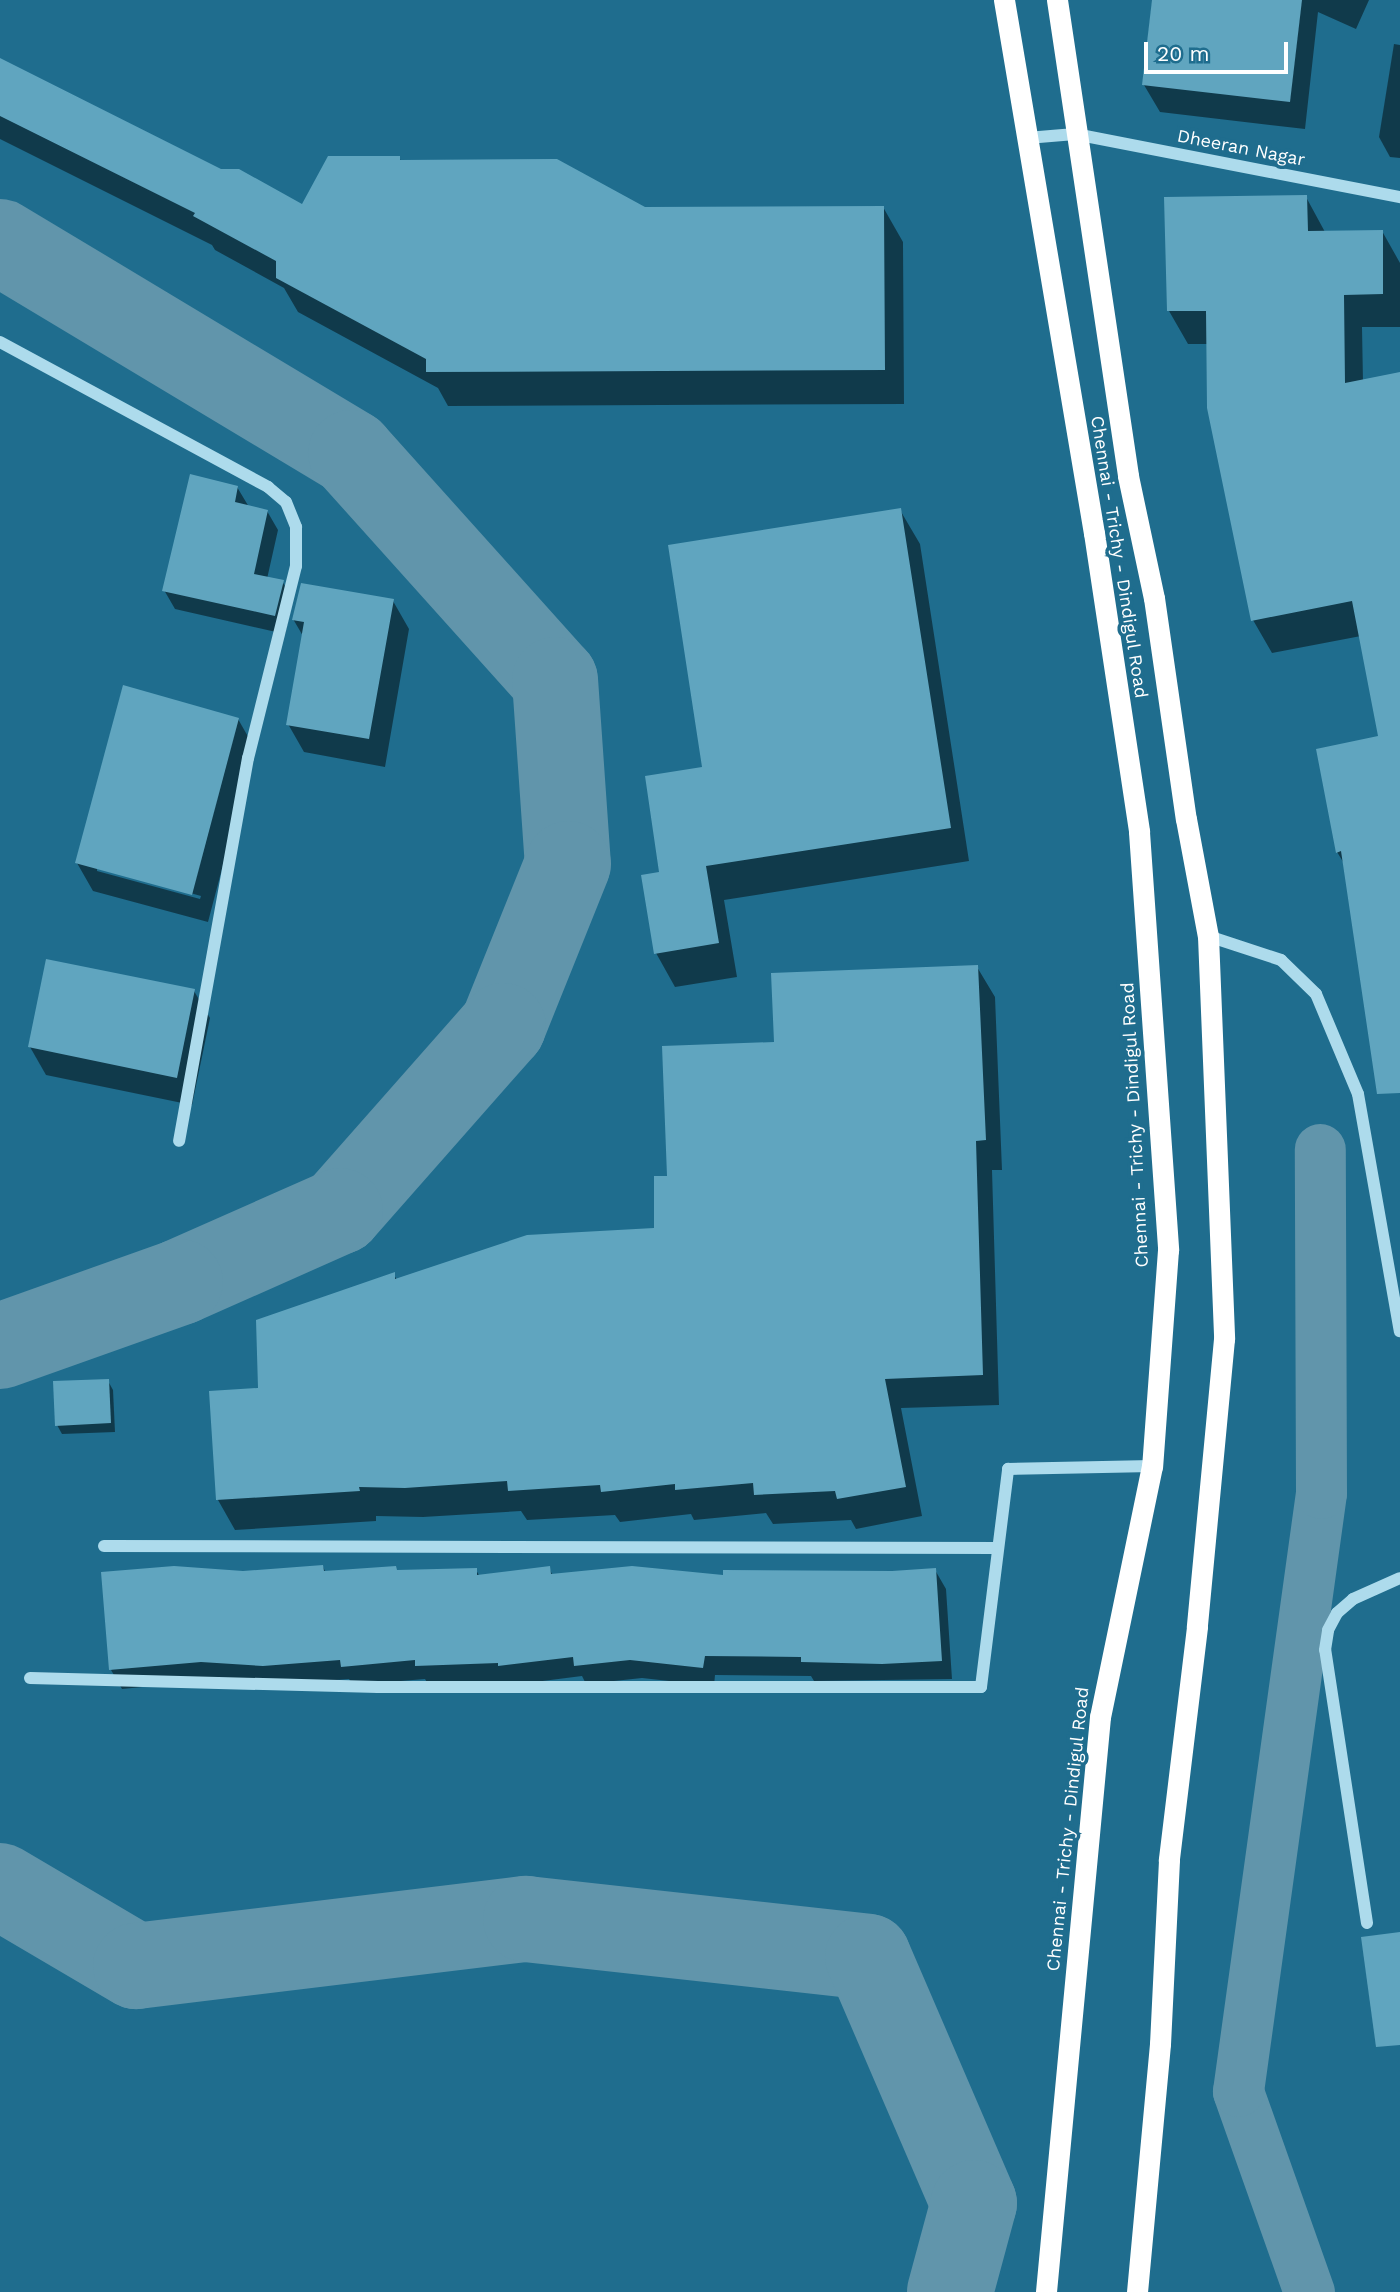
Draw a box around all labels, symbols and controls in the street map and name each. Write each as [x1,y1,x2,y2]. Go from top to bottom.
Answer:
scale bar [1148,28,1292,72]
text: 20 m [1157,41,1209,66]
street label: Dheeran Nagar [1175,125,1307,171]
street label: Chennai - Trichy - Dindigul Road [1086,413,1152,701]
street label: Chennai - Trichy - Dindigul Road [1117,981,1153,1269]
street label: Chennai - Trichy - Dindigul Road [1042,1685,1094,1973]

